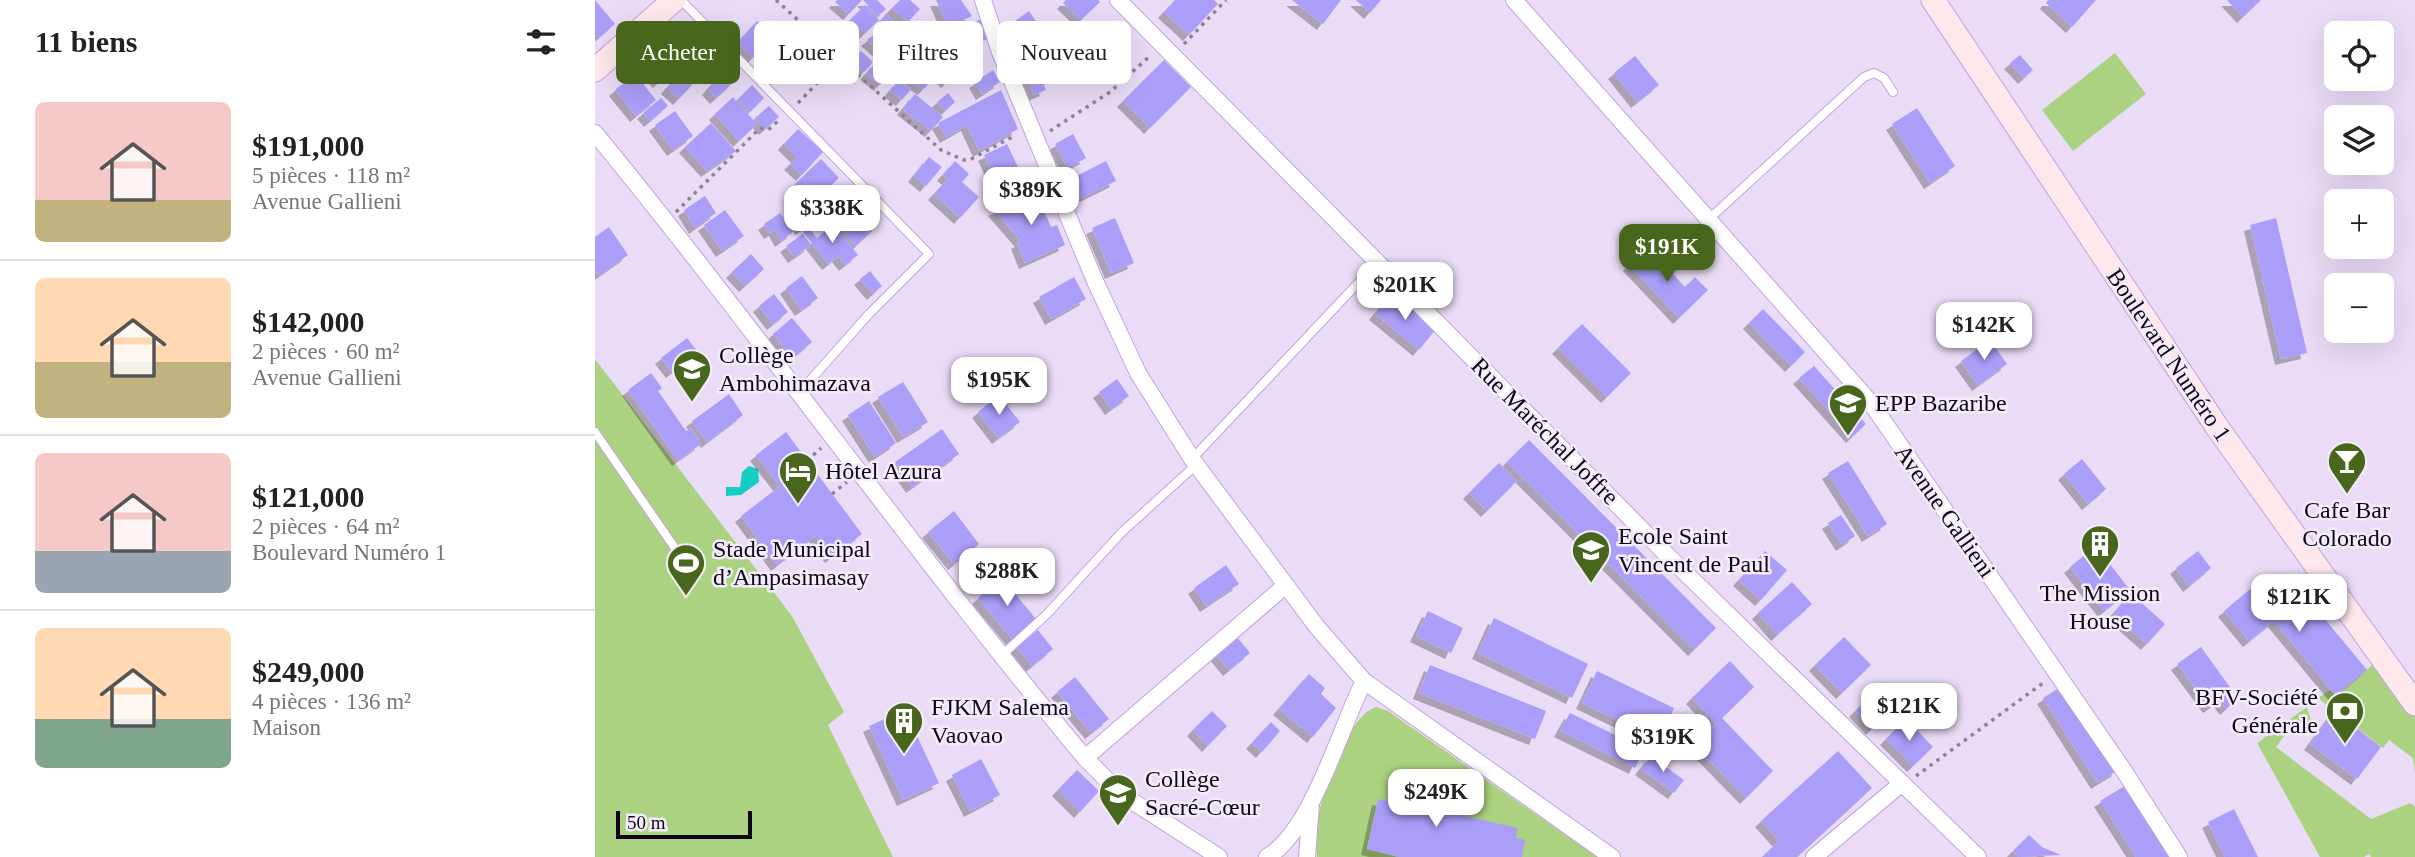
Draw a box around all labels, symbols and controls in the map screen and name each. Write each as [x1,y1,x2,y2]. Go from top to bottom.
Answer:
chip: Acheter [616,21,740,84]
chip: Louer [754,21,859,84]
chip: Filtres [873,21,983,84]
chip: Nouveau [997,21,1131,84]
map controls [2324,21,2394,343]
button: locate [2324,21,2394,91]
icon: filters [522,23,560,61]
text: 11 biens [35,25,138,58]
button: layers [2324,105,2394,175]
text: $191,000 [252,129,365,162]
icon: home [91,130,175,214]
text: 5 pièces · 118 m² [252,163,410,188]
pin: $389K [982,168,1080,227]
text: $389K [999,177,1063,202]
pin: $338K [783,186,881,245]
text: Avenue Gallieni [252,189,402,214]
button: + [2324,189,2394,259]
text: $338K [800,195,864,220]
pin: $191K [1618,224,1716,284]
text: $191K [1635,234,1699,259]
pin: $201K [1356,262,1454,322]
street label: Boulevard Numéro 1 [2102,264,2236,446]
text: $201K [1373,272,1437,297]
button: − [2324,273,2394,343]
pin: $142K [1935,302,2033,362]
text: $142,000 [252,305,365,338]
icon: home [91,306,175,390]
text: $142K [1952,312,2016,337]
text: 2 pièces · 60 m² [252,339,399,364]
place label: Collège Ambohimazava [719,342,871,396]
school or university icon: Collège Ambohimazava [671,348,713,403]
street label: Rue Maréchal Joffre [1466,352,1624,510]
pin: $195K [950,358,1048,417]
text: Avenue Gallieni [252,365,402,390]
text: $195K [967,367,1031,392]
school or university icon: EPP Bazaribe [1827,382,1869,437]
place label: EPP Bazaribe [1875,390,2007,416]
street label: Avenue Gallieni [1890,440,2001,583]
bar icon: Cafe Bar Colorado [2326,440,2368,495]
hotel icon: Hôtel Azura [777,450,819,505]
place label: Hôtel Azura [825,458,942,484]
text: $121,000 [252,480,365,513]
icon: home [91,481,175,565]
place label: Cafe Bar Colorado [2302,497,2392,551]
text: 2 pièces · 64 m² [252,514,399,539]
place label: Ecole Saint Vincent de Paul [1618,523,1770,577]
building icon: The Mission House [2079,523,2121,578]
school or university icon: Ecole Saint Vincent de Paul [1570,529,1612,584]
place label: Stade Municipal d’Ampasimasay [713,536,871,590]
text: Boulevard Numéro 1 [252,540,446,565]
sports icon: Stade Municipal d’Ampasimasay [665,542,707,597]
pin: $288K [958,548,1056,608]
text: $288K [975,558,1039,583]
pin: $121K [2250,574,2348,634]
place label: The Mission House [2040,580,2160,634]
text: $121K [2267,584,2331,609]
text: $249,000 [252,655,365,688]
icon: home [91,656,175,740]
pin: $121K [1860,684,1958,743]
place label: BFV-Société Générale [2195,684,2318,738]
text: 4 pièces · 136 m² [252,689,411,714]
bank icon: BFV-Société Générale [2324,690,2366,745]
text: $121K [1877,693,1941,718]
place label: FJKM Salema Vaovao [931,694,1069,748]
building icon: FJKM Salema Vaovao [883,700,925,755]
pin: $319K [1614,714,1712,774]
text: Maison [252,715,321,740]
text: $319K [1631,724,1695,749]
place label: Collège Sacré-Cœur [1145,766,1260,820]
pin: $249K [1387,770,1485,829]
school or university icon: Collège Sacré-Cœur [1097,772,1139,827]
text: $249K [1404,779,1468,804]
scale bar [616,808,753,840]
text: 50 m [627,812,666,833]

